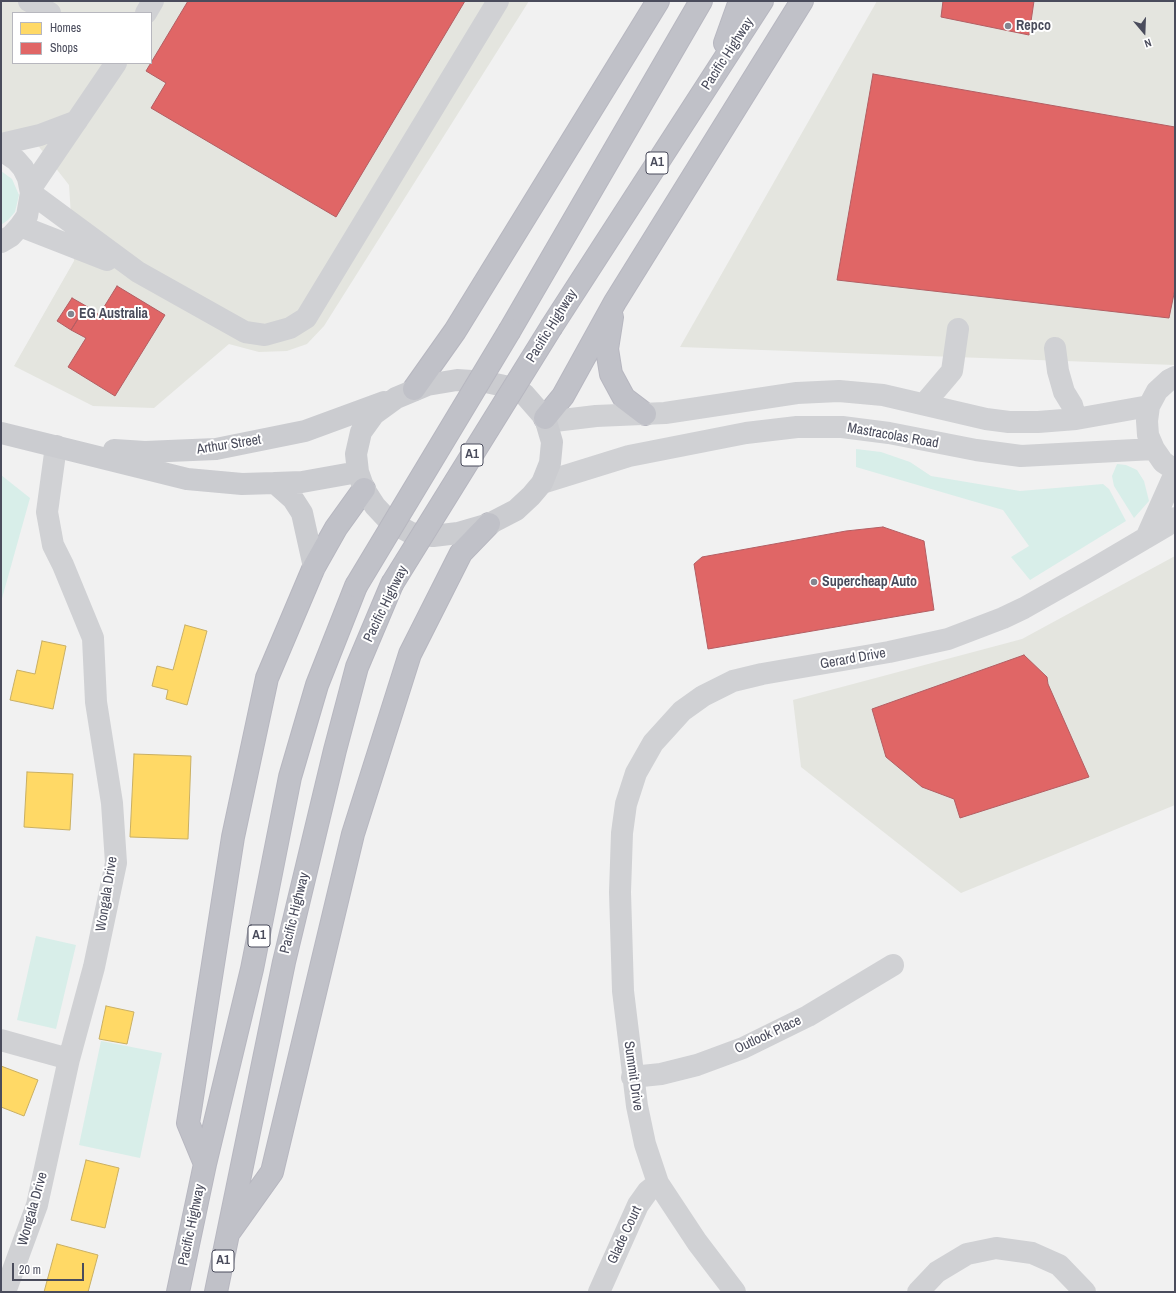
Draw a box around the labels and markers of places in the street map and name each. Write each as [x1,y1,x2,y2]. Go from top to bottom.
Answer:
place label: Repco [1016,18,1051,34]
marker: Repco [1003,21,1013,31]
place label: EG Australia [79,306,148,322]
marker: EG Australia [66,309,76,319]
place label: Supercheap Auto [822,574,917,590]
marker: Supercheap Auto [809,577,819,587]

